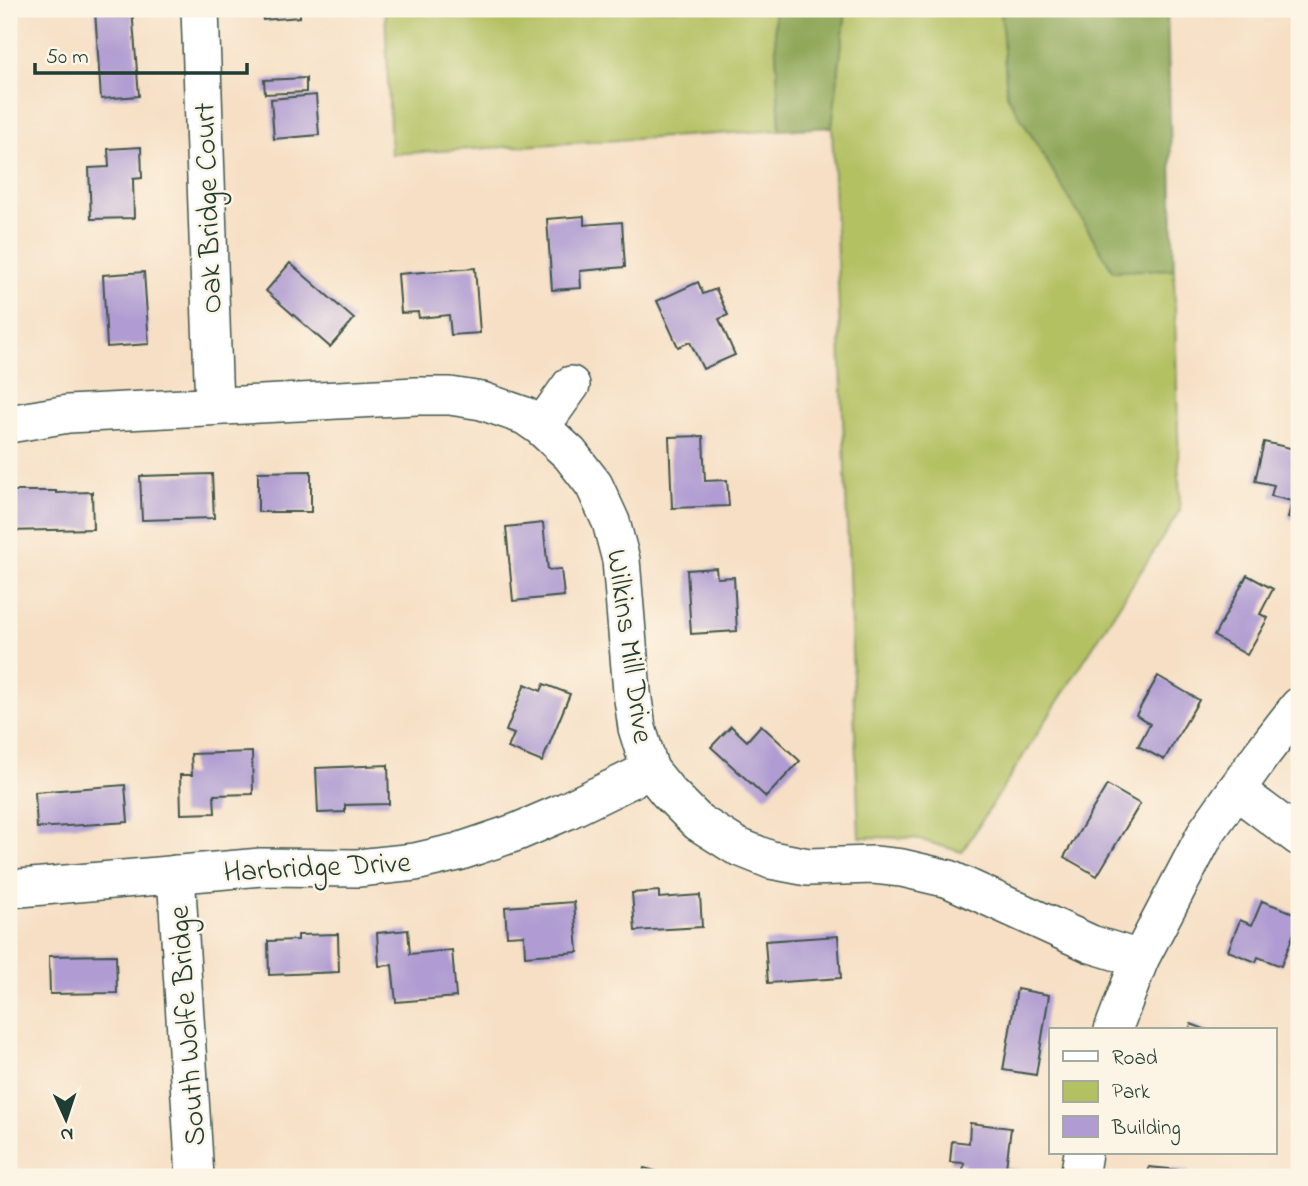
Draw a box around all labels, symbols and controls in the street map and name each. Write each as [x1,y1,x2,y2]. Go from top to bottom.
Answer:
scale bar [35,32,247,76]
text: 50 m [46,43,89,73]
street label: Oak Bridge Court [184,102,236,314]
street label: Wilkins Mill Drive [593,547,663,747]
street label: Harbridge Drive [222,842,412,896]
street label: South Wolfe Bridge [159,904,219,1147]
legend [1049,1028,1276,1154]
text: Road [1112,1044,1158,1074]
text: Park [1112,1078,1151,1108]
north arrow [32,1084,102,1154]
text: Building [1111,1114,1181,1146]
text: N [59,1120,74,1147]

